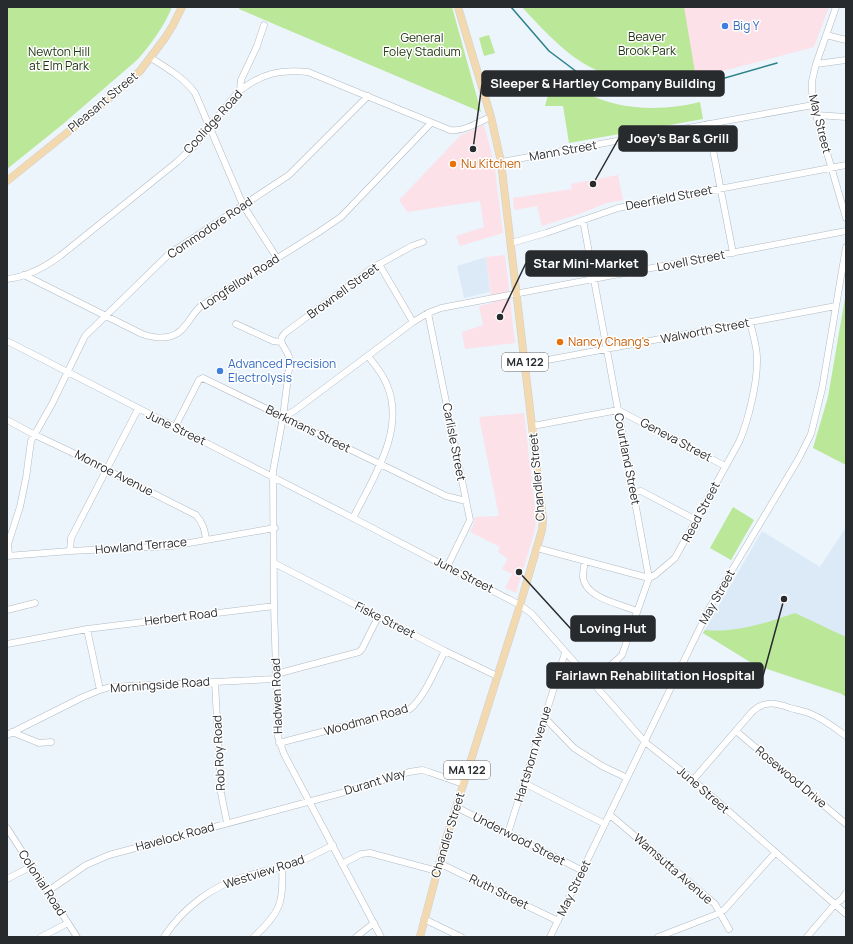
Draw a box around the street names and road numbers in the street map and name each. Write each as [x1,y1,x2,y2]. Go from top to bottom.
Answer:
street label: Pleasant Street [64,67,141,136]
street label: Coolidge Road [179,86,246,157]
street label: May Street [805,93,836,155]
street label: Mann Street [528,136,598,165]
street label: Deerfield Street [624,181,714,214]
street label: Commodore Road [164,193,256,262]
street label: Lovell Street [655,246,727,275]
street label: Longfellow Road [197,250,283,313]
street label: Brownell Street [303,259,382,322]
street label: Walworth Street [659,314,751,347]
road number: MA 122 [502,353,548,371]
street label: Berkmans Street [263,401,354,457]
street label: Carlisle Street [439,402,470,482]
street label: June Street [144,406,209,449]
street label: Courtland Street [610,412,645,506]
street label: Geneva Street [637,413,715,466]
street label: Chandler Street [524,432,549,522]
street label: Monroe Avenue [72,445,156,500]
street label: Reed Street [677,478,724,545]
street label: Howland Terrace [94,533,188,558]
street label: June Street [432,552,497,597]
street label: May Street [694,566,739,627]
street label: Fiske Street [352,597,418,642]
street label: Herbert Road [143,604,219,629]
street label: Hadwen Road [267,658,286,734]
street label: Morningside Road [110,673,210,696]
street label: Woodman Road [322,699,410,740]
street label: Hartshorn Avenue [510,704,555,804]
street label: Rob Roy Road [208,715,229,791]
street label: Rosewood Drive [752,742,831,812]
road number: MA 122 [444,761,490,779]
street label: June Street [673,762,733,817]
street label: Durant Way [342,764,408,799]
street label: Chandler Street [426,790,469,880]
street label: Underwood Street [470,808,569,869]
street label: Havelock Road [134,818,216,855]
street label: Wamsutta Avenue [630,829,717,908]
street label: Colonial Road [15,846,70,919]
street label: Westview Road [221,850,307,893]
street label: May Street [553,857,595,919]
street label: Ruth Street [467,870,532,913]

